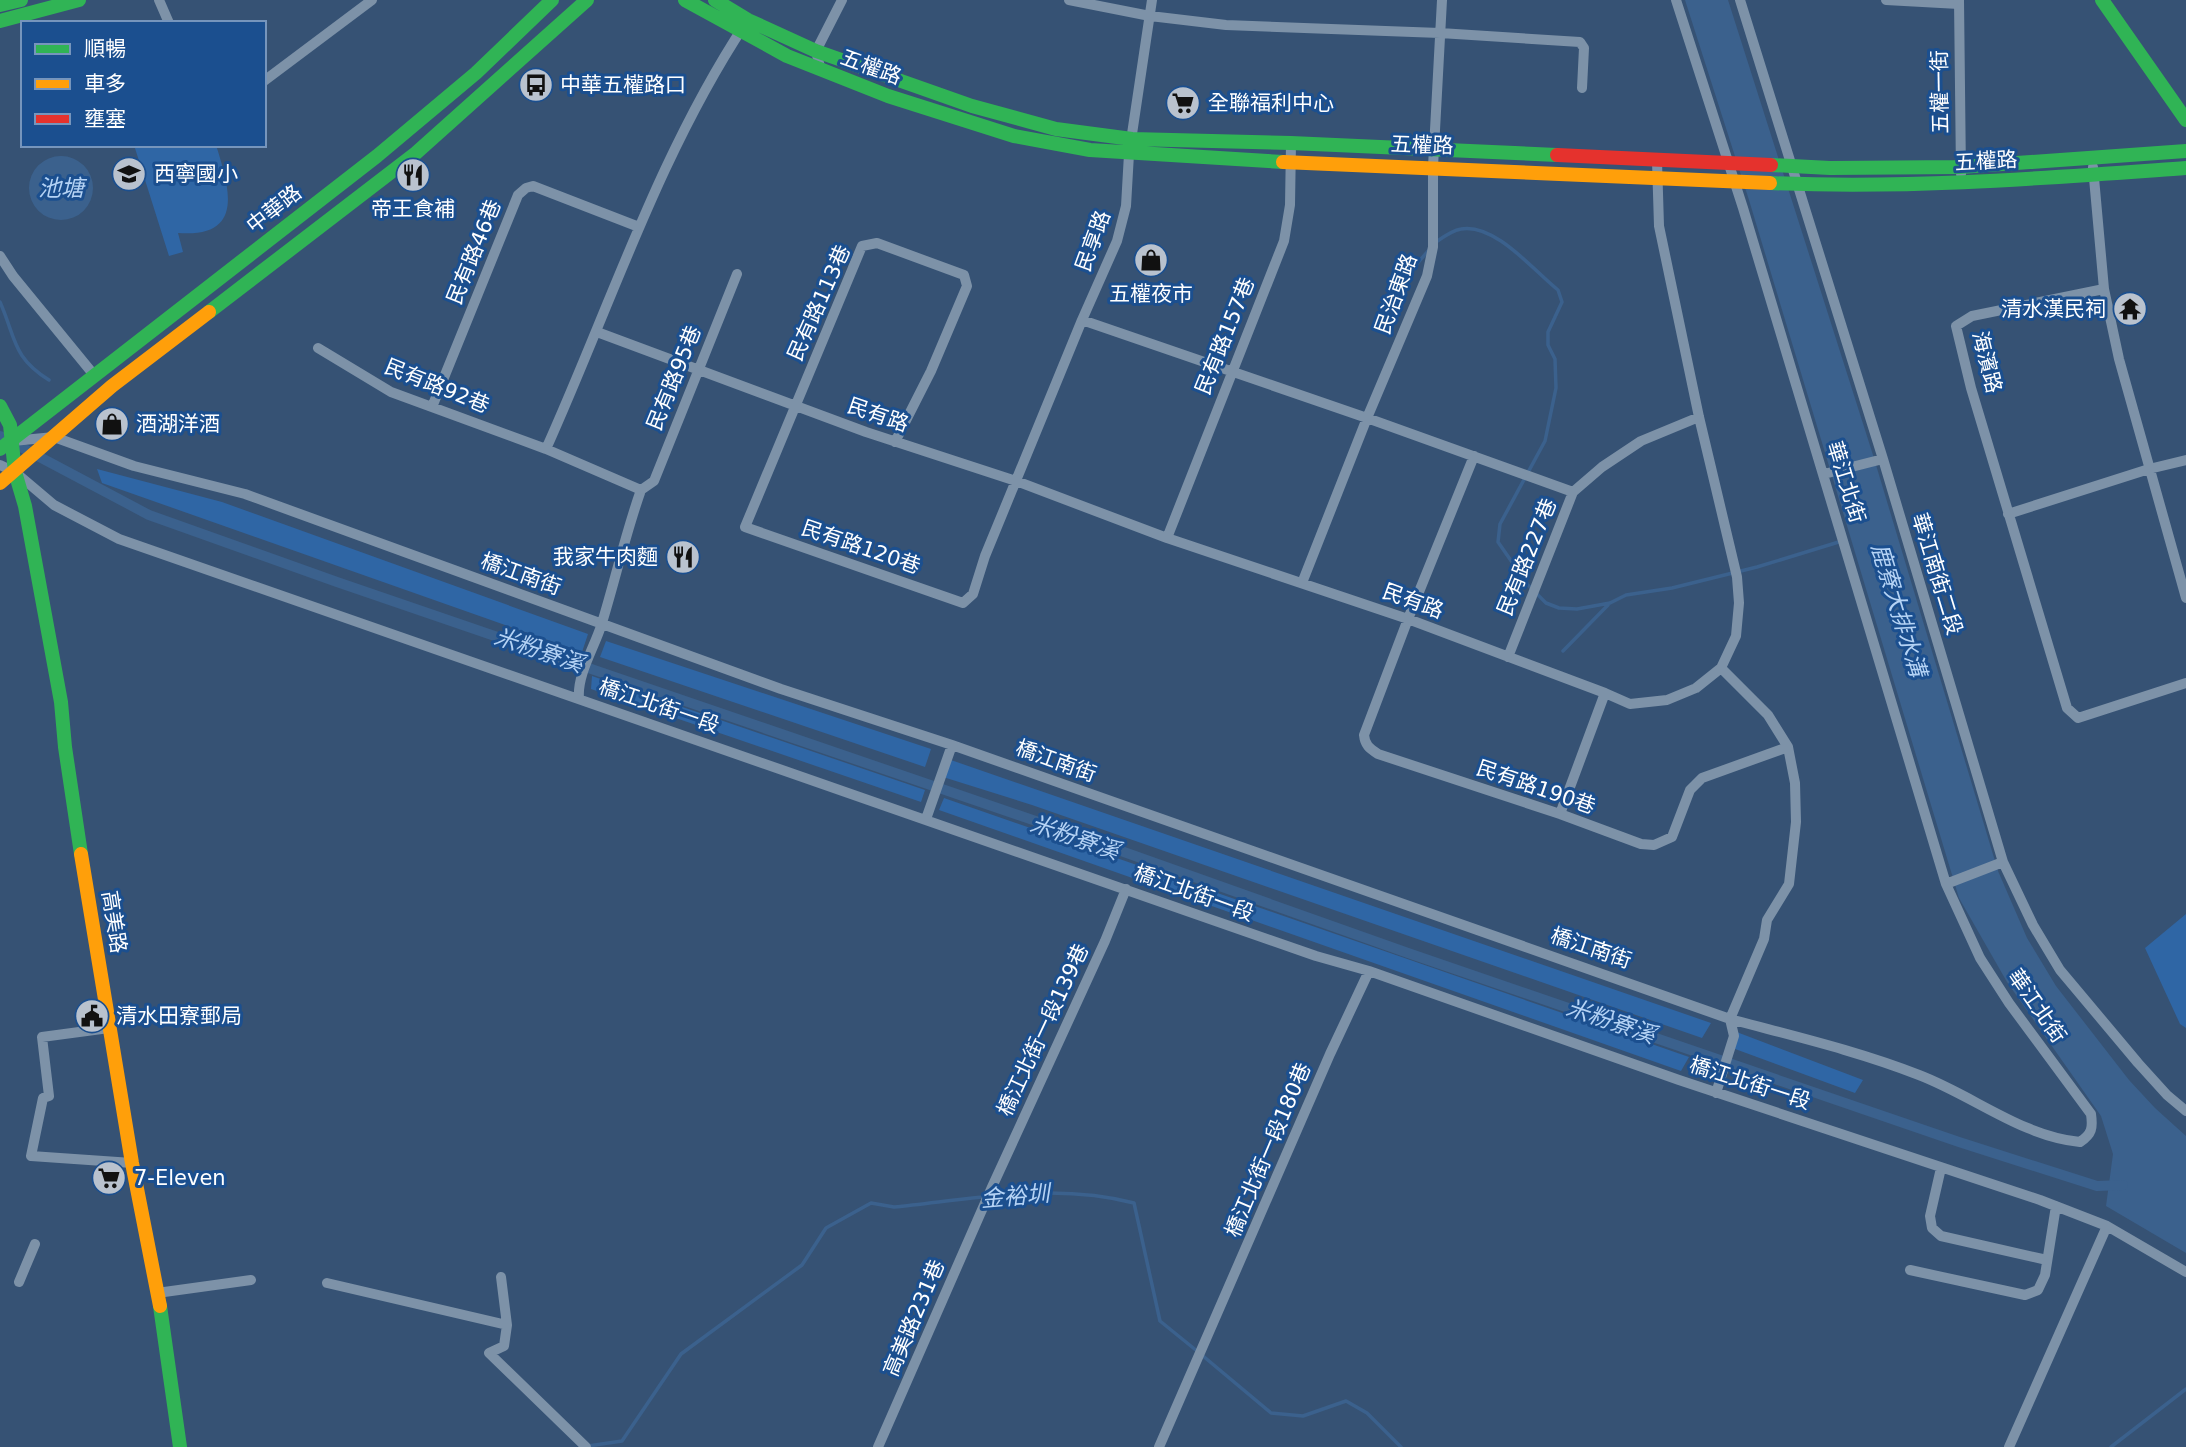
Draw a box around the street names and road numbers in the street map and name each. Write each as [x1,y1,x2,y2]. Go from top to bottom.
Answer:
street label: 五權路 [837,45,905,89]
street label: 五權一街 [1927,50,1953,134]
street label: 五權路 [1390,132,1454,158]
street label: 五權路 [1954,147,2018,175]
street label: 中華路 [242,180,306,238]
street label: 民有路46巷 [442,196,506,308]
street label: 民享路 [1071,207,1115,275]
street label: 民有路113巷 [783,241,855,365]
street label: 民治東路 [1370,250,1422,338]
street label: 民有路157巷 [1191,274,1259,398]
street label: 民有路95巷 [642,322,706,434]
street label: 海濱路 [1968,329,2006,395]
street label: 民有路92巷 [381,354,493,418]
street label: 民有路 [844,393,912,437]
street label: 華江北街 [1822,438,1870,526]
street label: 民有路227巷 [1493,495,1561,619]
street label: 華江南街二段 [1907,510,1967,638]
street label: 民有路120巷 [798,515,924,579]
street label: 橋江南街 [477,548,565,600]
street label: 民有路 [1379,579,1447,623]
street label: 橋江北街一段 [596,674,722,738]
street label: 橋江南街 [1012,735,1100,787]
street label: 民有路190巷 [1473,755,1599,819]
street label: 橋江北街一段 [1131,860,1257,926]
street label: 高美路 [97,889,131,955]
street label: 橋江南街 [1547,923,1635,973]
street label: 橋江北街一段139巷 [993,940,1093,1120]
street label: 華江北街 [2003,965,2071,1047]
street label: 橋江北街一段 [1686,1052,1814,1114]
street label: 橋江北街一段180巷 [1220,1059,1316,1241]
street label: 高美路231巷 [879,1256,949,1380]

